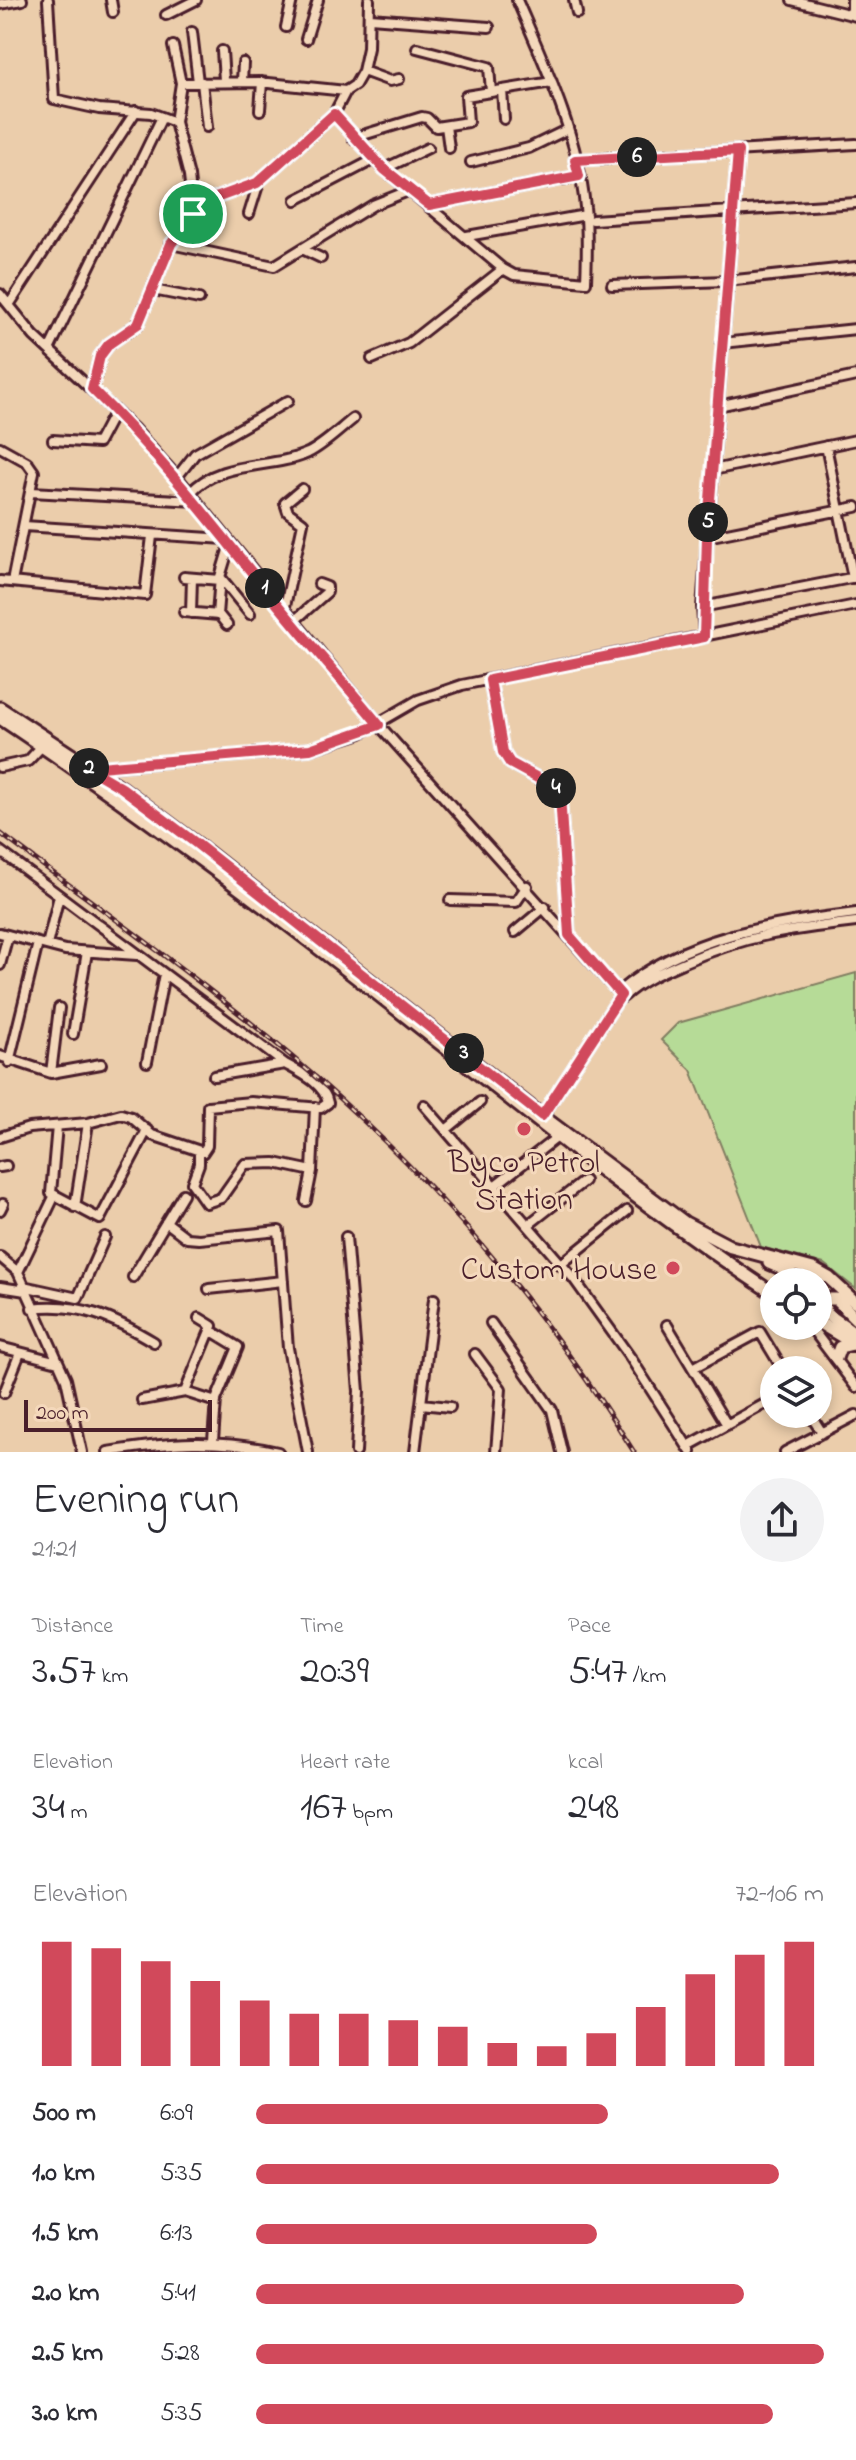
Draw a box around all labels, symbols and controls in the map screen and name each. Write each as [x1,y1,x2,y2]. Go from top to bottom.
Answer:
pin: 6 [617,137,657,177]
text: 6 [632,141,642,173]
pin [159,180,227,248]
icon: arrive [171,192,215,236]
pin: 5 [688,502,728,542]
text: 5 [702,506,714,538]
pin: 1 [245,568,285,608]
text: 1 [262,572,269,604]
pin: 2 [69,748,109,788]
text: 2 [84,752,94,784]
pin: 4 [536,768,576,808]
text: 4 [551,772,561,804]
pin: 3 [444,1033,484,1073]
text: 3 [459,1037,469,1069]
marker: Byco Petrol Station [515,1120,533,1138]
place label: Byco Petrol Station [447,1141,600,1225]
place label: Custom House [461,1248,658,1295]
marker: Custom House [664,1259,682,1277]
map controls [760,1268,832,1428]
button: locate [760,1268,832,1340]
button: layers [760,1356,832,1428]
scale bar [24,1396,212,1432]
text: 200 m [36,1398,89,1430]
text: Evening run [32,1469,239,1533]
button: share [740,1478,824,1562]
text: 21:21 [32,1531,77,1569]
text: Distance [32,1611,113,1643]
text: Time [300,1611,344,1643]
text: Pace [568,1611,611,1643]
text: 3.57 [32,1643,96,1702]
text: 20:39 [300,1643,369,1702]
text: 5:47 [568,1643,627,1702]
text: km [96,1661,128,1693]
text: /km [627,1661,666,1693]
text: Elevation [32,1747,113,1779]
text: Heart rate [300,1747,390,1779]
text: kcal [568,1747,603,1779]
text: 34 [32,1779,65,1838]
text: 167 [300,1779,347,1838]
text: 248 [568,1779,619,1838]
text: m [65,1797,88,1829]
text: bpm [347,1797,393,1829]
text: Elevation [32,1876,128,1914]
text: 72–106 m [735,1876,824,1914]
text: 500 m [32,2095,96,2133]
text: 6:09 [160,2095,193,2133]
text: 1.0 km [32,2155,95,2193]
text: 5:35 [160,2155,203,2193]
text: 1.5 km [32,2215,99,2253]
text: 6:13 [160,2215,193,2253]
text: 2.0 km [32,2275,100,2313]
text: 5:41 [160,2275,196,2313]
text: 2.5 km [32,2335,103,2373]
text: 5:28 [160,2335,200,2373]
text: 3.0 km [32,2395,97,2433]
text: 5:35 [160,2395,203,2433]

